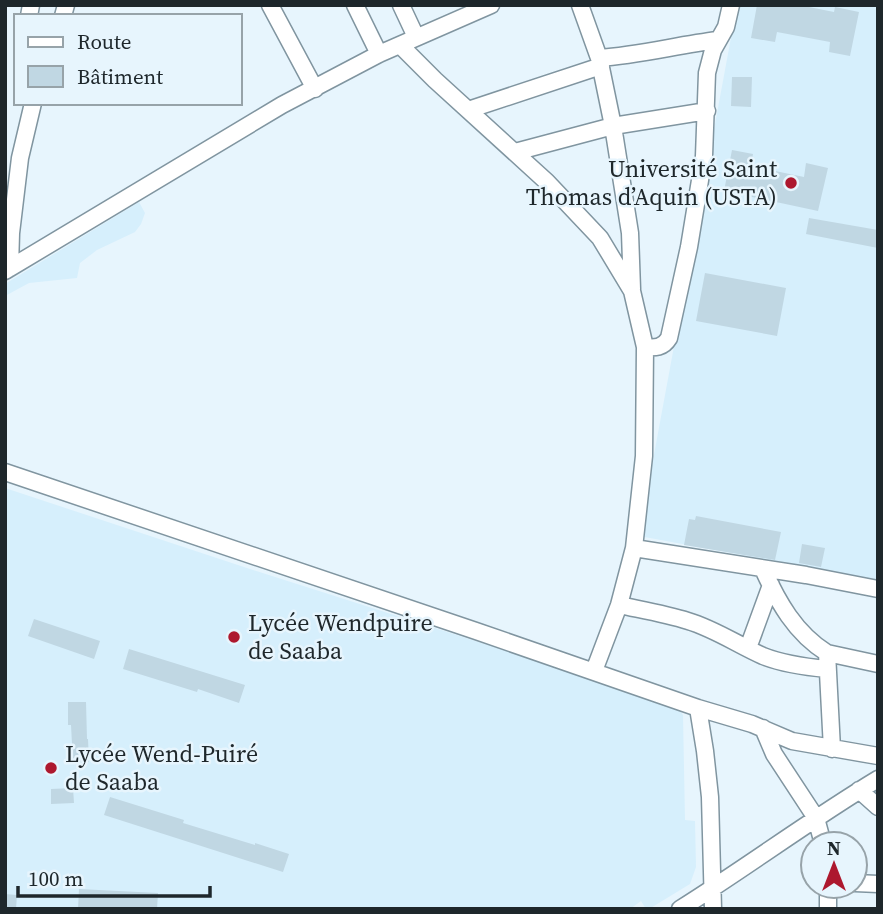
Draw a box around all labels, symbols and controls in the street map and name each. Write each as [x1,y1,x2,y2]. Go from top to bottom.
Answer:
legend [14,14,242,105]
text: Route [77,27,132,56]
text: Bâtiment [77,62,163,91]
place label: Université Saint Thomas d’Aquin (USTA) [526,152,777,213]
marker: Université Saint Thomas d’Aquin (USTA) [783,175,799,191]
place label: Lycée Wendpuire de Saaba [248,606,433,667]
marker: Lycée Wendpuire de Saaba [226,629,242,645]
place label: Lycée Wend-Puiré de Saaba [65,737,258,798]
marker: Lycée Wend-Puiré de Saaba [43,760,59,776]
north arrow [799,830,869,900]
text: N [827,835,841,861]
scale bar [18,855,210,899]
text: 100 m [28,864,83,893]

